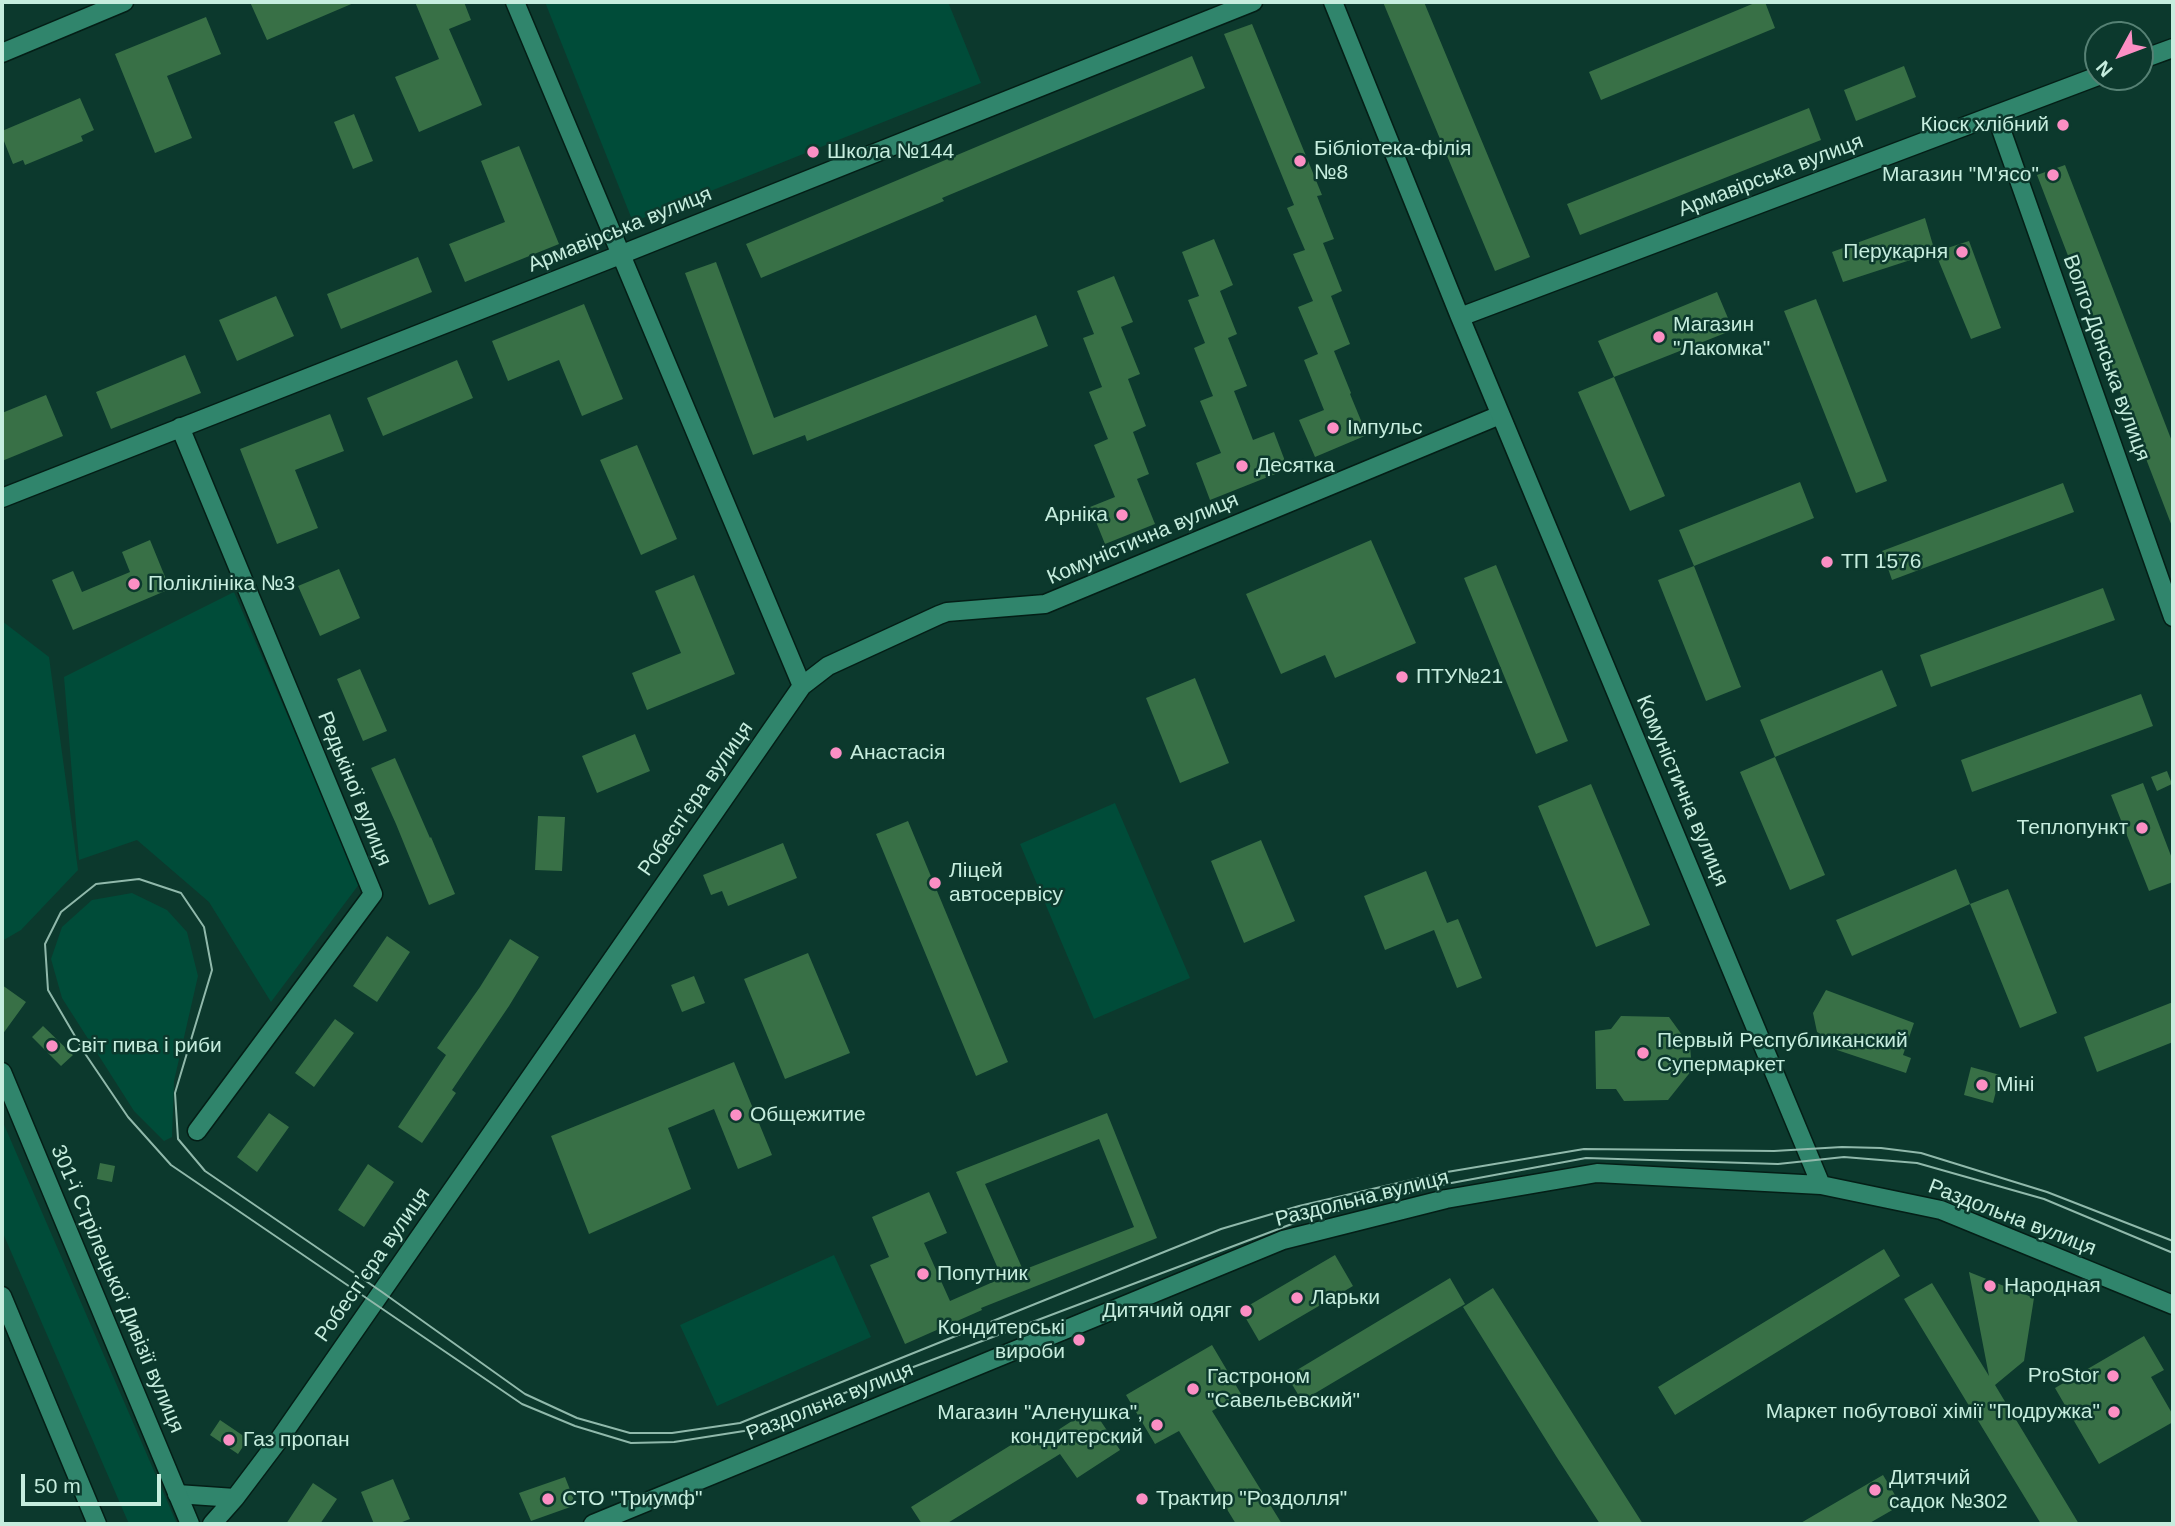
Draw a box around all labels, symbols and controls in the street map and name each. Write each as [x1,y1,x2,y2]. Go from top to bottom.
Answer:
north arrow [2084,21,2154,91]
text: N [2092,57,2117,81]
place label: Кіоск хлібний [1920,112,2049,138]
marker: Кіоск хлібний [2055,117,2071,133]
street label: Армавірська вулиця [1675,129,1867,223]
place label: Бібліотека-філія №8 [1314,136,1471,186]
place label: Школа №144 [827,139,954,165]
marker: Школа №144 [805,144,821,160]
marker: Бібліотека-філія №8 [1292,153,1308,169]
place label: Магазин "М'ясо" [1882,162,2039,188]
marker: Магазин "М'ясо" [2045,167,2061,183]
street label: Армавірська вулиця [524,182,716,278]
place label: Перукарня [1843,239,1948,265]
marker: Перукарня [1954,244,1970,260]
street label: Волго-Донська вулиця [2057,251,2155,465]
place label: Магазин "Лакомка" [1673,312,1770,362]
marker: Магазин "Лакомка" [1651,329,1667,345]
place label: Імпульс [1347,415,1422,441]
marker: Імпульс [1325,420,1341,436]
place label: Десятка [1256,453,1335,479]
marker: Десятка [1234,458,1250,474]
street label: Комуністична вулиця [1044,487,1242,591]
place label: Арніка [1045,502,1108,528]
marker: Арніка [1114,507,1130,523]
place label: ТП 1576 [1841,549,1921,575]
marker: ТП 1576 [1819,554,1835,570]
place label: Поліклініка №3 [148,571,295,597]
marker: Поліклініка №3 [126,576,142,592]
place label: ПТУ№21 [1416,664,1503,690]
marker: ПТУ№21 [1394,669,1410,685]
street label: Комуністична вулиця [1630,692,1734,890]
street label: Редькіної вулиця [312,708,396,870]
street label: Робесп’єра вулиця [633,717,759,881]
place label: Анастасія [850,740,945,766]
marker: Анастасія [828,745,844,761]
place label: Теплопункт [2017,815,2128,841]
marker: Теплопункт [2134,820,2150,836]
place label: Ліцей автосервісу [949,858,1063,908]
marker: Ліцей автосервісу [927,875,943,891]
place label: Первый Республиканский Супермаркет [1657,1028,1908,1078]
place label: Світ пива і риби [66,1033,222,1059]
marker: Світ пива і риби [44,1038,60,1054]
marker: Первый Республиканский Супермаркет [1635,1045,1651,1061]
place label: Міні [1996,1072,2034,1098]
marker: Міні [1974,1077,1990,1093]
place label: Общежитие [750,1102,866,1128]
marker: Общежитие [728,1107,744,1123]
street label: 301-ї Стрілецької Дивізії вулиця [45,1141,189,1437]
street label: Раздольна вулиця [1273,1165,1451,1233]
street label: Раздольна вулиця [1924,1174,2100,1262]
street label: Робесп’єра вулиця [310,1183,436,1347]
place label: Попутник [937,1261,1028,1287]
marker: Попутник [915,1266,931,1282]
place label: Народная [2004,1273,2101,1299]
marker: Народная [1982,1278,1998,1294]
place label: Ларьки [1311,1285,1380,1311]
marker: Ларьки [1289,1290,1305,1306]
place label: Дитячий одяг [1102,1298,1232,1324]
marker: Дитячий одяг [1238,1303,1254,1319]
place label: Кондитерські вироби [937,1315,1065,1365]
marker: Кондитерські вироби [1071,1332,1087,1348]
street label: Раздольна вулиця [743,1357,917,1447]
place label: ProStor [2028,1363,2099,1389]
place label: Гастроном "Савельевский" [1207,1364,1360,1414]
marker: ProStor [2105,1368,2121,1384]
marker: Гастроном "Савельевский" [1185,1381,1201,1397]
place label: Маркет побутової хімії "Подружка" [1766,1399,2100,1425]
place label: Магазин "Аленушка", кондитерский [937,1400,1143,1450]
marker: Маркет побутової хімії "Подружка" [2106,1404,2122,1420]
marker: Магазин "Аленушка", кондитерский [1149,1417,1165,1433]
place label: Газ пропан [243,1427,349,1453]
marker: Газ пропан [221,1432,237,1448]
scale bar [24,1460,164,1504]
place label: Дитячий садок №302 [1889,1465,2008,1515]
text: 50 m [34,1474,81,1497]
marker: Дитячий садок №302 [1867,1482,1883,1498]
place label: СТО "Триумф" [562,1486,702,1512]
place label: Трактир "Роздолля" [1156,1486,1347,1512]
marker: СТО "Триумф" [540,1491,556,1507]
marker: Трактир "Роздолля" [1134,1491,1150,1507]

